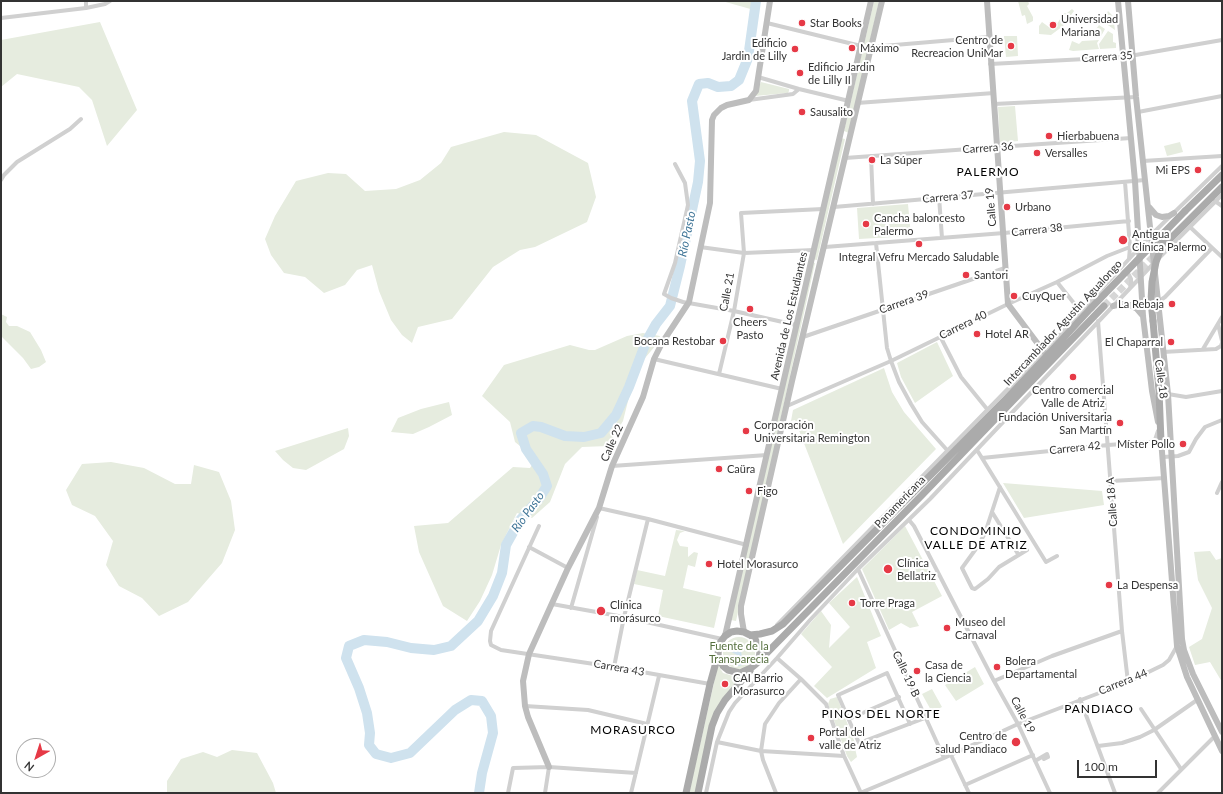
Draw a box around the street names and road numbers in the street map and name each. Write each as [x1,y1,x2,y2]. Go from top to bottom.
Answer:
street label: Carrera 35 [1081,49,1133,65]
street label: Carrera 36 [962,140,1014,156]
street label: Calle 19 [983,187,999,227]
street label: Carrera 37 [922,188,974,206]
street label: Carrera 38 [1011,221,1063,239]
street label: Avenida de Los Estudiantes [768,251,810,381]
street label: Intercambiador Agustin Agualongo [1001,257,1125,389]
street label: Calle 21 [717,271,737,313]
street label: Carrera 39 [878,287,930,317]
street label: Carrera 40 [937,308,989,342]
street label: Calle 18 [1152,359,1170,399]
street label: Calle 22 [598,422,626,464]
street label: Carrera 42 [1049,439,1101,457]
street label: Panamericana [872,473,928,531]
street label: Calle 18 A [1104,477,1120,527]
street label: Calle 19 B [890,649,922,699]
street label: Carrera 43 [593,657,645,679]
street label: Carrera 44 [1097,666,1149,698]
street label: Calle 19 [1008,695,1038,735]

